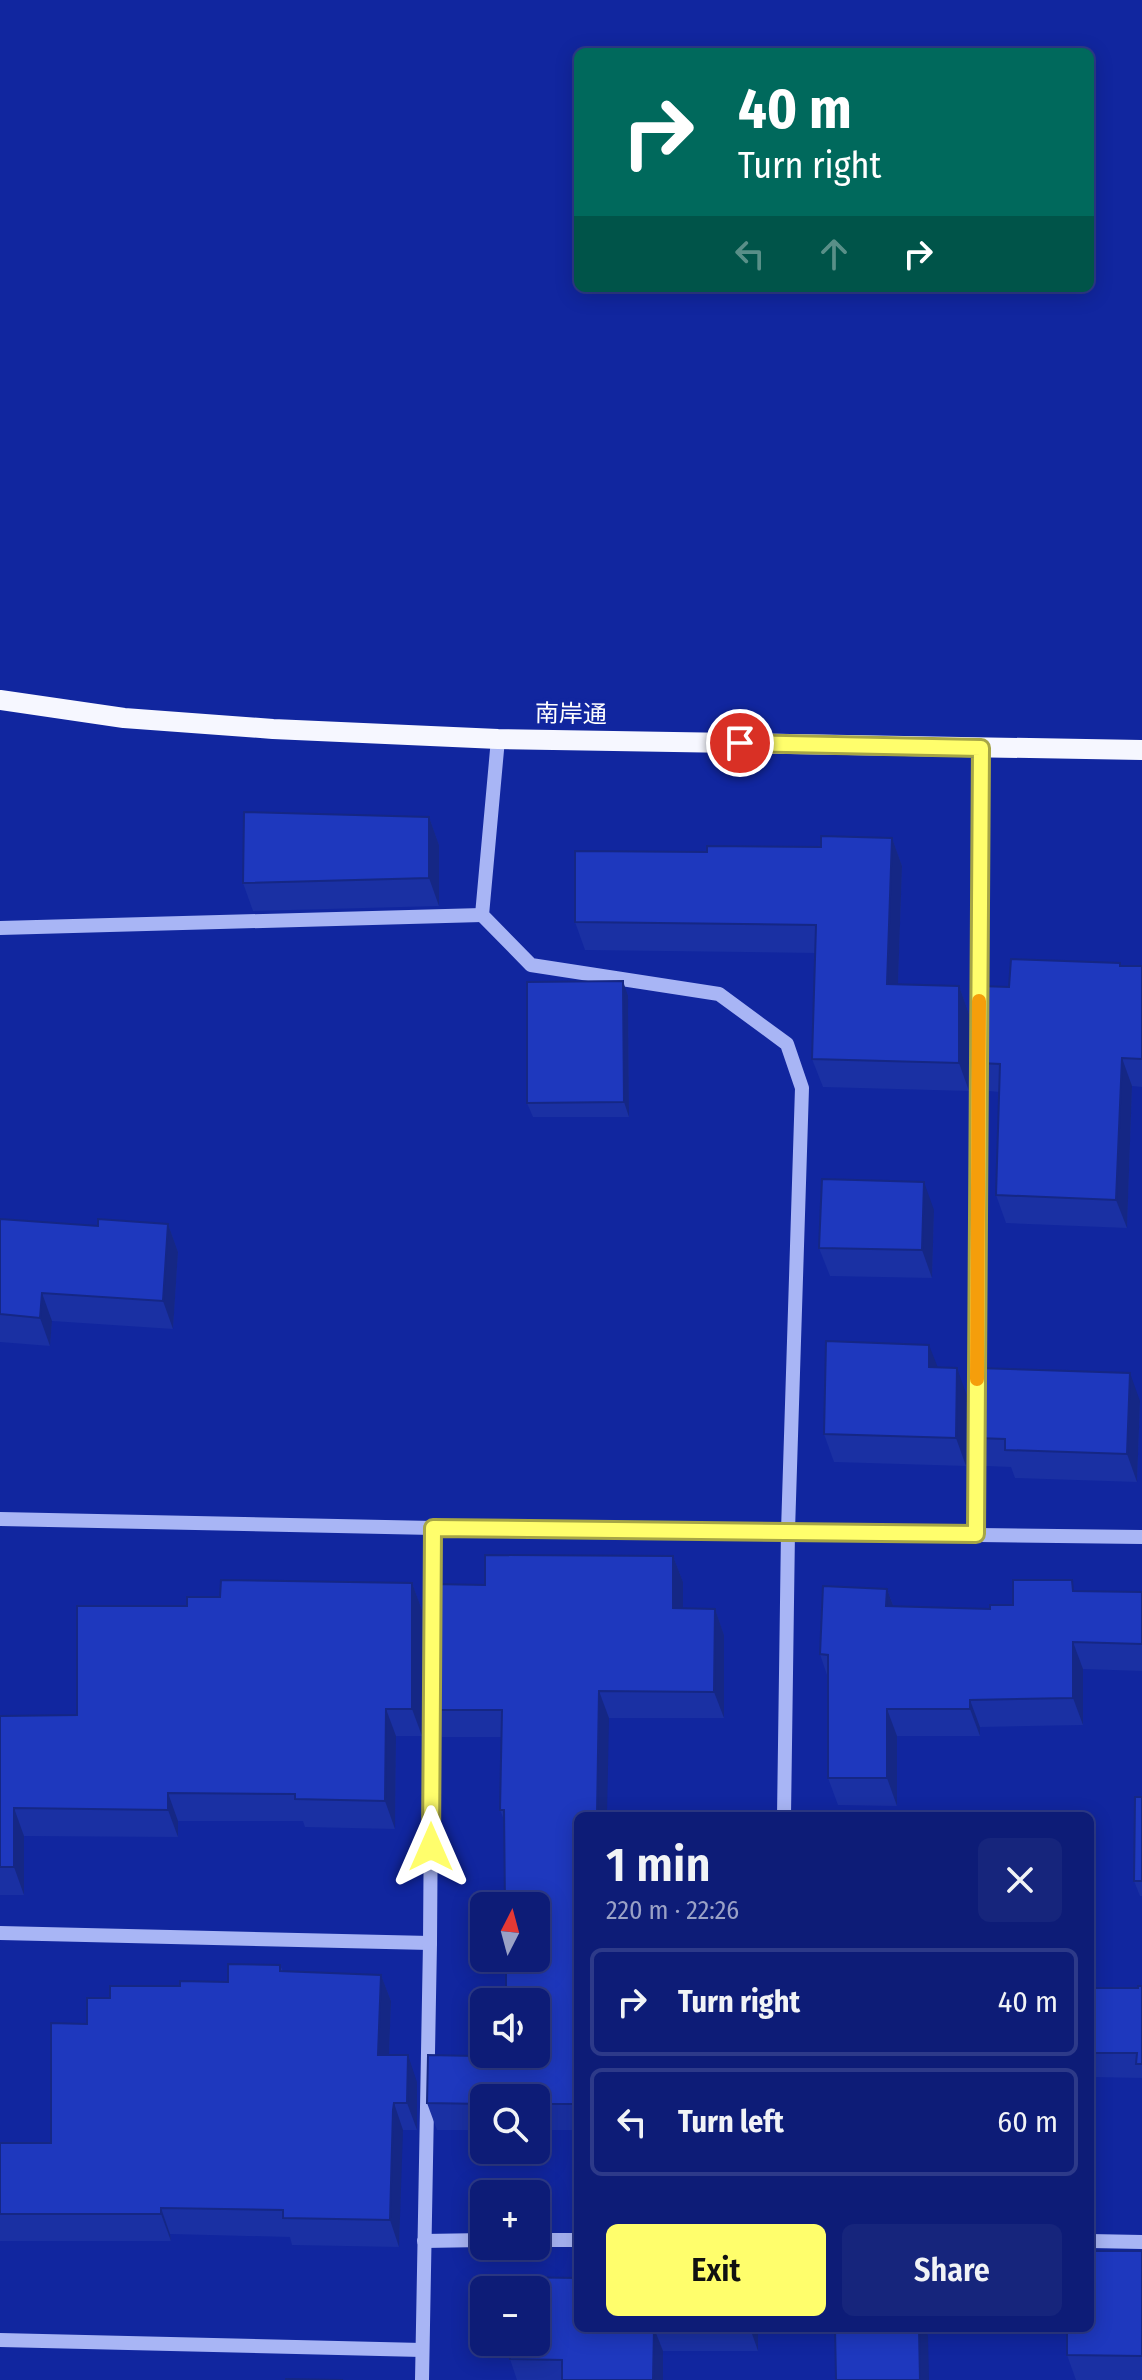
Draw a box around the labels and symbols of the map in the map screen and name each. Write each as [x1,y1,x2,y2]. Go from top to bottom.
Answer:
street label: 南岸通 [535,699,607,729]
pin [706,709,774,777]
position arrow [389,1805,473,1889]
north arrow [470,1892,550,1972]

